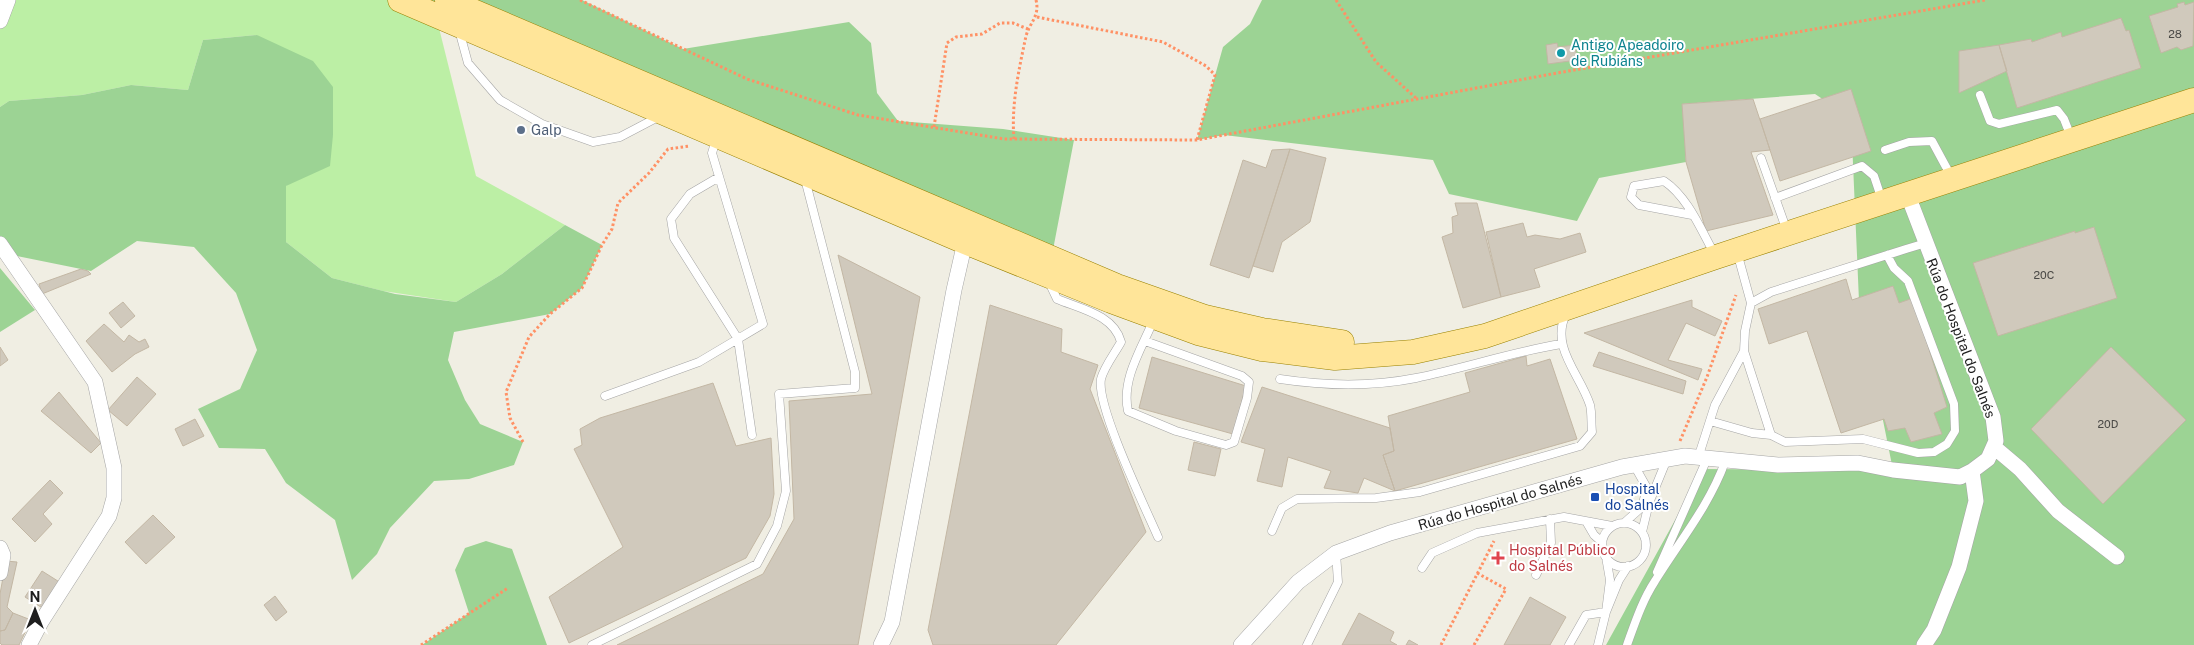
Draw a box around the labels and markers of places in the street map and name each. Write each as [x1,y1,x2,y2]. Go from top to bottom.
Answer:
place label: Antigo Apeadoiro de Rubiáns [1571,37,1684,69]
marker: Antigo Apeadoiro de Rubiáns [1555,47,1567,59]
place label: Galp [531,122,562,138]
marker: Galp [515,124,527,136]
place label: Hospital do Salnés [1605,481,1669,513]
marker: Hospital do Salnés [1589,491,1601,503]
place label: Hospital Público do Salnés [1509,542,1616,574]
marker: Hospital Público do Salnés [1491,551,1505,565]

